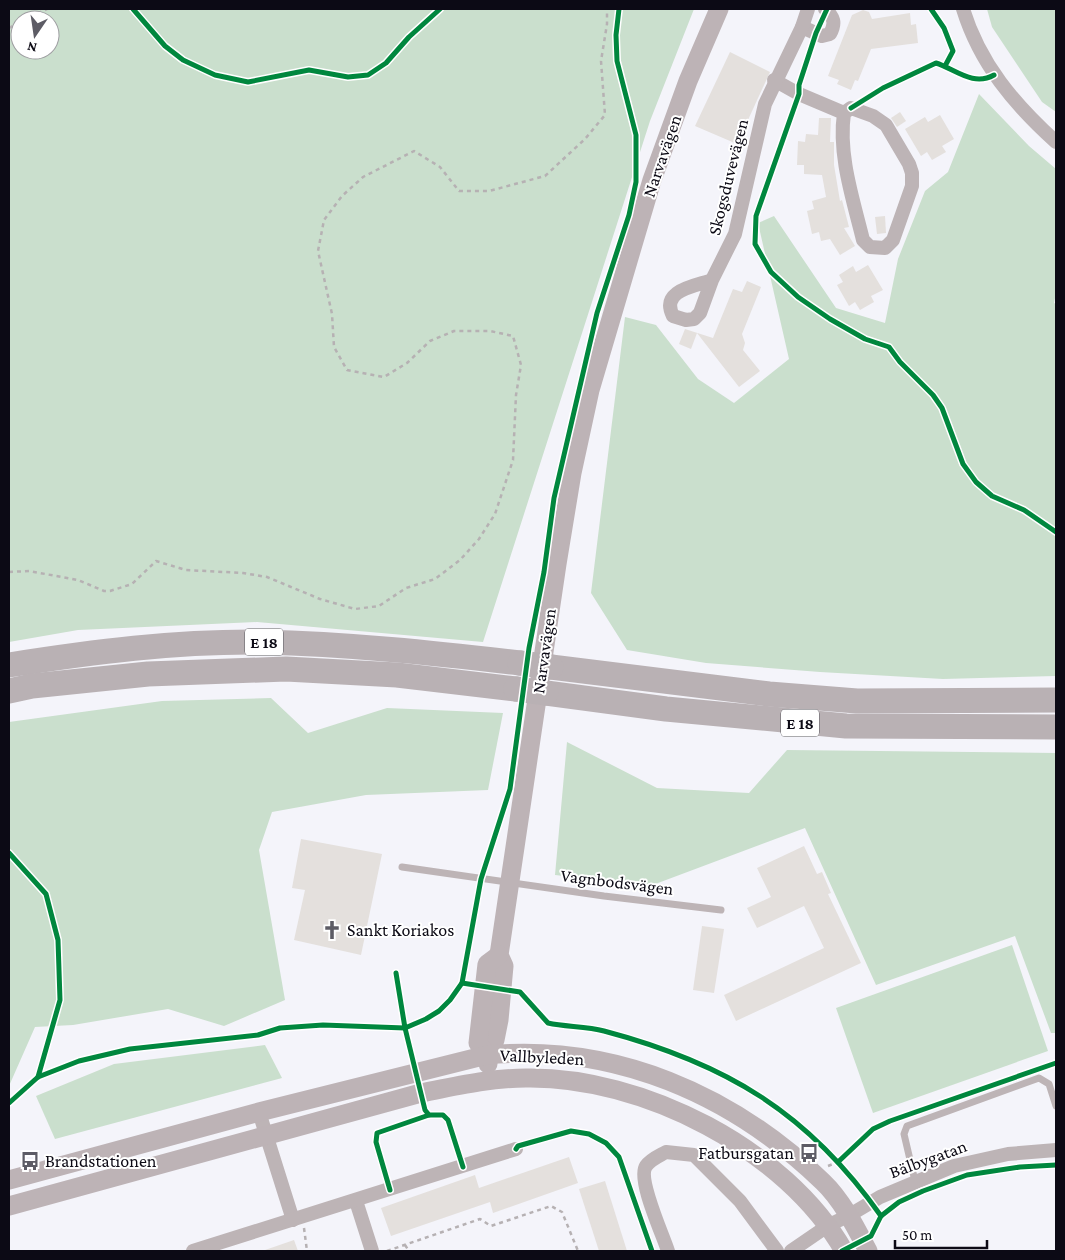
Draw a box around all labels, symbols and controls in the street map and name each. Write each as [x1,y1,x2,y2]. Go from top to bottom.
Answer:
north arrow [10,10,60,60]
text: N [25,39,39,57]
street label: Narvavägen [639,112,685,200]
street label: Skogsduvevägen [704,116,752,237]
street label: Narvavägen [528,607,560,695]
road number: E 18 [245,628,283,656]
road number: E 18 [781,710,819,736]
street label: Vagnbodsvägen [559,865,675,899]
church icon: Sankt Koriakos [321,919,343,941]
place label: Sankt Koriakos [347,920,454,940]
street label: Vallbyleden [499,1045,585,1069]
street label: Bälbygatan [886,1136,970,1182]
bus stop icon: Fatbursgatan [798,1142,820,1164]
place label: Fatbursgatan [698,1143,794,1163]
bus stop icon: Brandstationen [19,1150,41,1172]
place label: Brandstationen [45,1151,157,1171]
scale bar [895,1218,988,1250]
text: 50 m [902,1227,932,1243]

